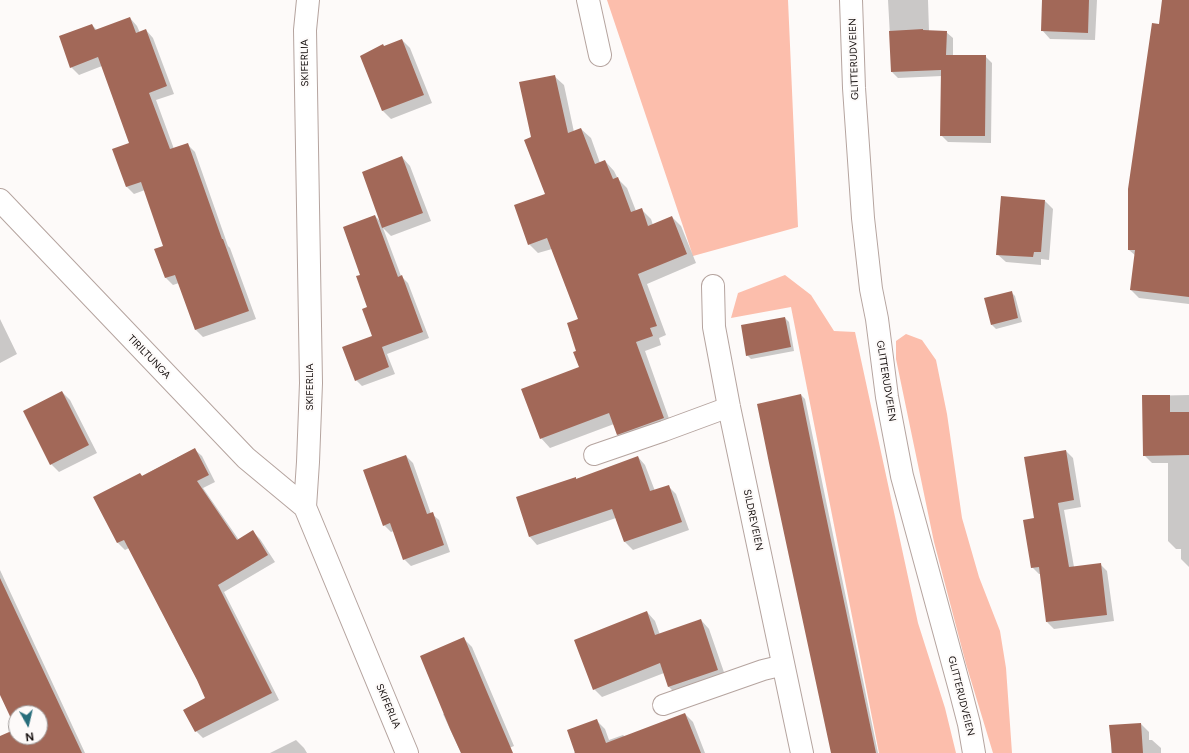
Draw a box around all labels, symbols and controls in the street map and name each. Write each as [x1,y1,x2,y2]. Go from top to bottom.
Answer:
street label: GLITTERUDVEIEN [847,18,861,100]
street label: SKIFERLIA [299,39,311,87]
street label: TIRILTUNGA [125,333,173,381]
street label: GLITTERUDVEIEN [874,340,898,422]
street label: SKIFERLIA [304,363,316,411]
street label: SILDREVEIEN [741,488,765,552]
street label: GLITTERUDVEIEN [945,655,977,737]
street label: SKIFERLIA [373,682,403,730]
north arrow [8,705,48,745]
text: N [24,729,35,743]

